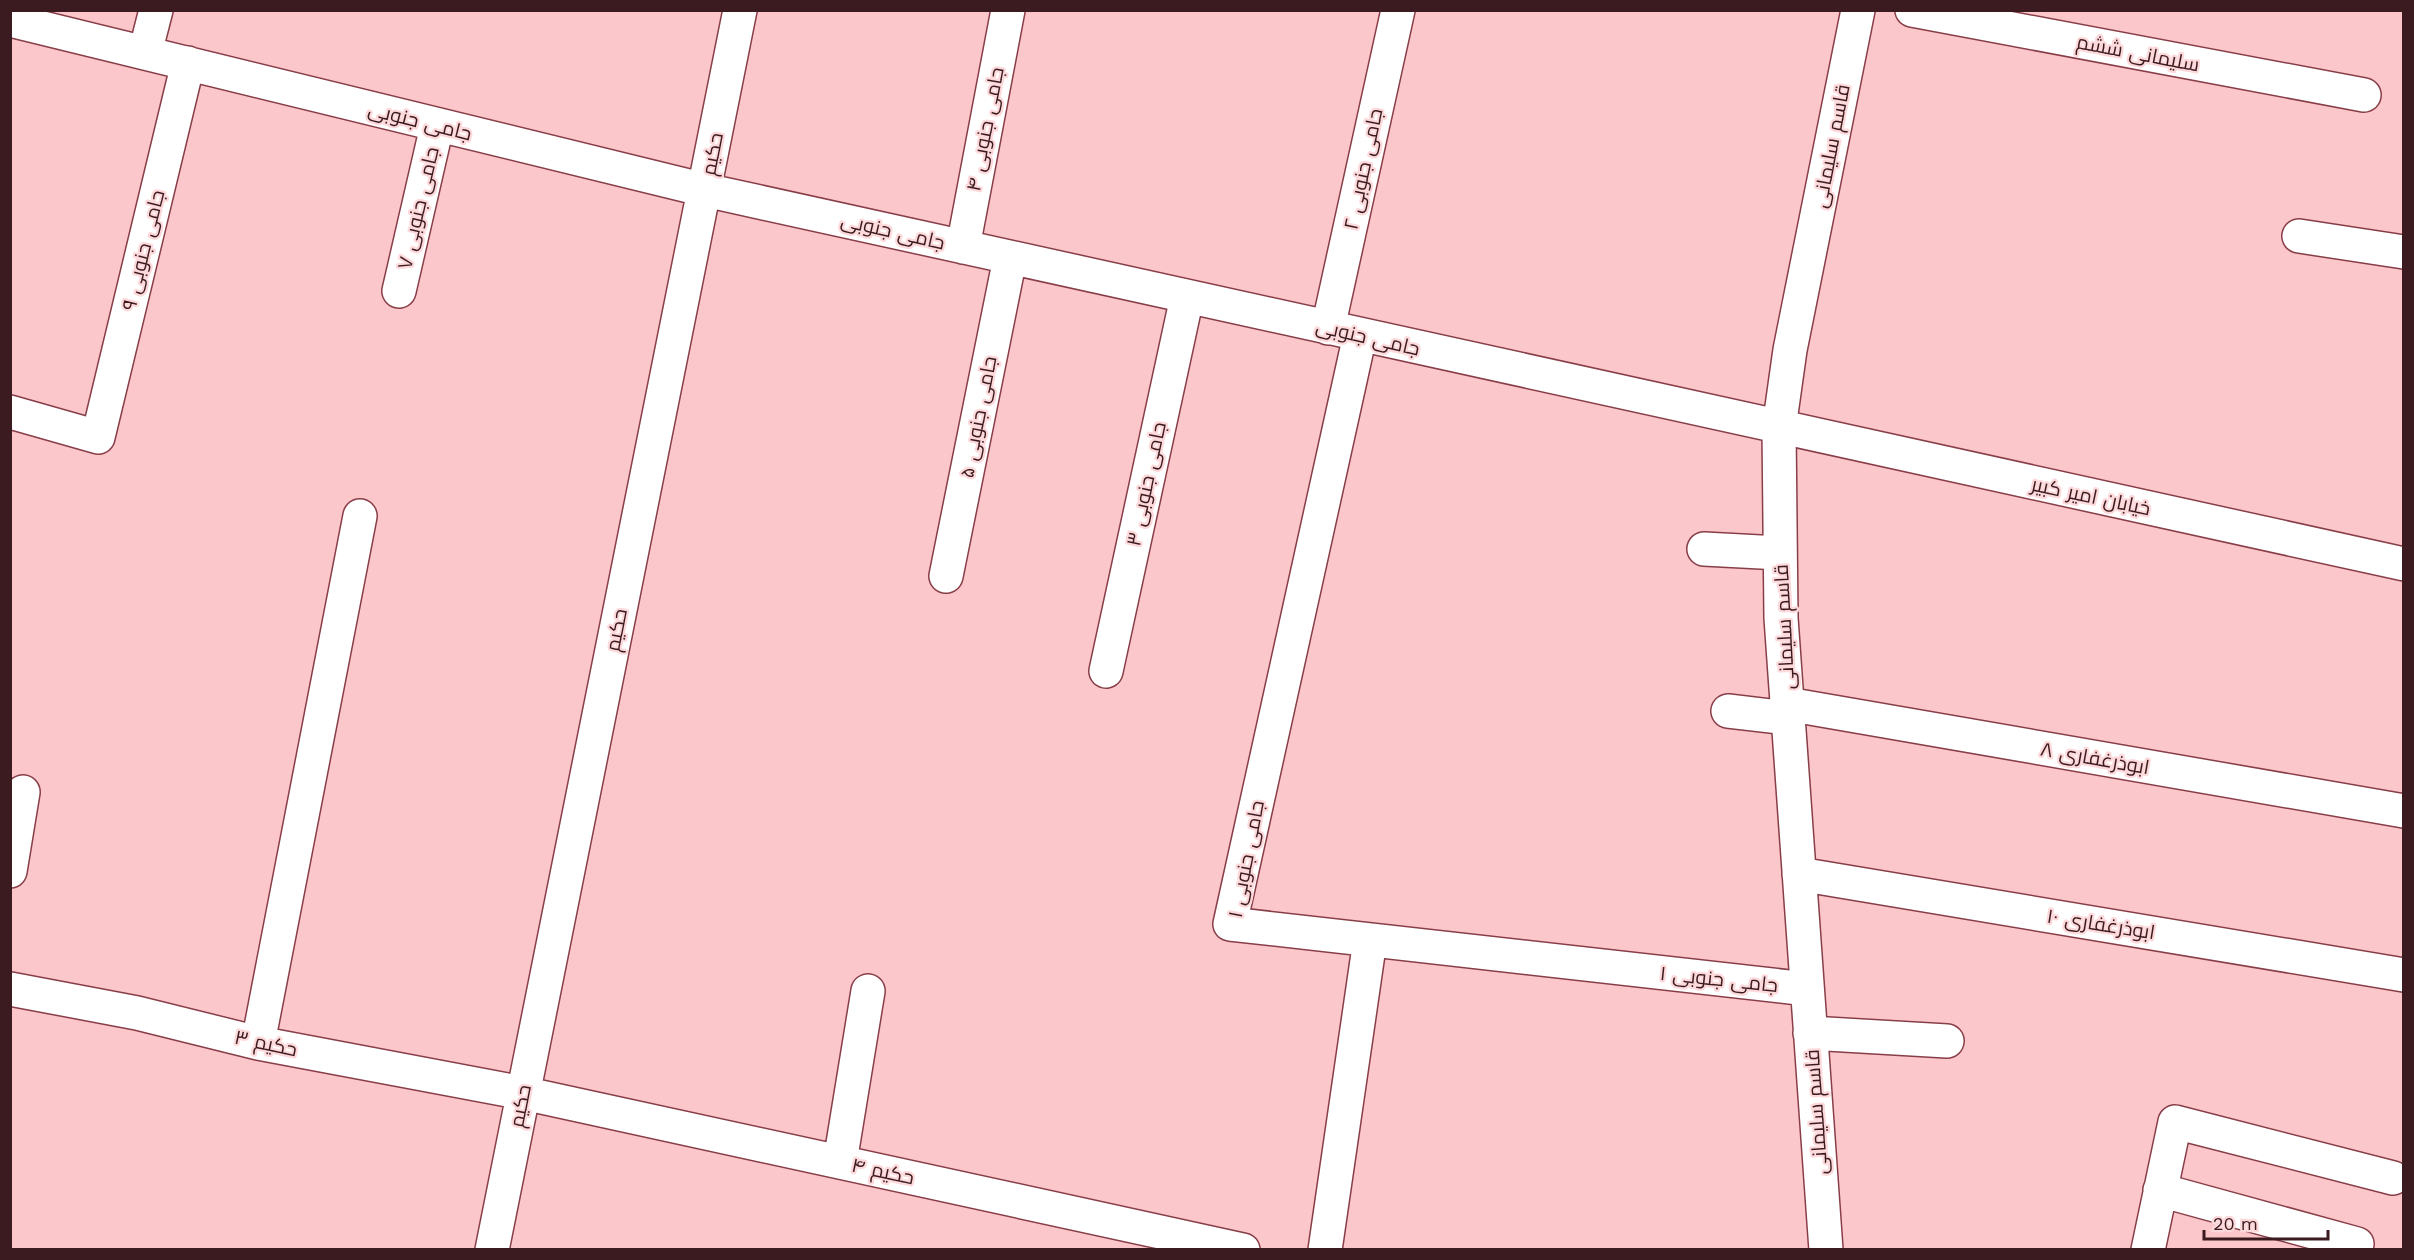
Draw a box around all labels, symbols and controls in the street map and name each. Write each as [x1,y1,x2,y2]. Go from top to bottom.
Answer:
street label: سلیمانی ششم [2074,29,2202,79]
street label: جامی جنوبی ۴ [961,65,1010,193]
street label: قاسم سلیمانی [1807,82,1857,210]
street label: جامی جنوبی [365,97,474,146]
street label: جامی جنوبی ۲ [1338,106,1389,232]
street label: حکیم [696,130,730,178]
street label: جامی جنوبی ۷ [392,144,445,272]
street label: جامی جنوبی ۹ [116,187,171,313]
street label: جامی جنوبی [838,207,947,256]
street label: جامی جنوبی [1313,313,1422,362]
street label: جامی جنوبی ۵ [954,354,1003,480]
street label: جامی جنوبی ۳ [1121,420,1172,548]
street label: خیابان امیر کبیر [2028,471,2153,521]
street label: قاسم سلیمانی [1769,564,1801,690]
street label: حکیم [600,606,634,654]
street label: ابوذرغفاری ۸ [2038,737,2151,780]
street label: جامی جنوبی ۱ [1223,798,1270,920]
street label: ابوذرغفاری ۱۰ [2045,904,2157,945]
street label: جامی جنوبی ۱ [1659,961,1779,998]
street label: حکیم ۳ [232,1025,300,1063]
street label: قاسم سلیمانی [1800,1048,1834,1175]
street label: حکیم [504,1082,538,1130]
street label: حکیم ۴ [849,1153,917,1191]
scale bar [2204,1203,2328,1241]
text: 20 m [2213,1213,2258,1234]

